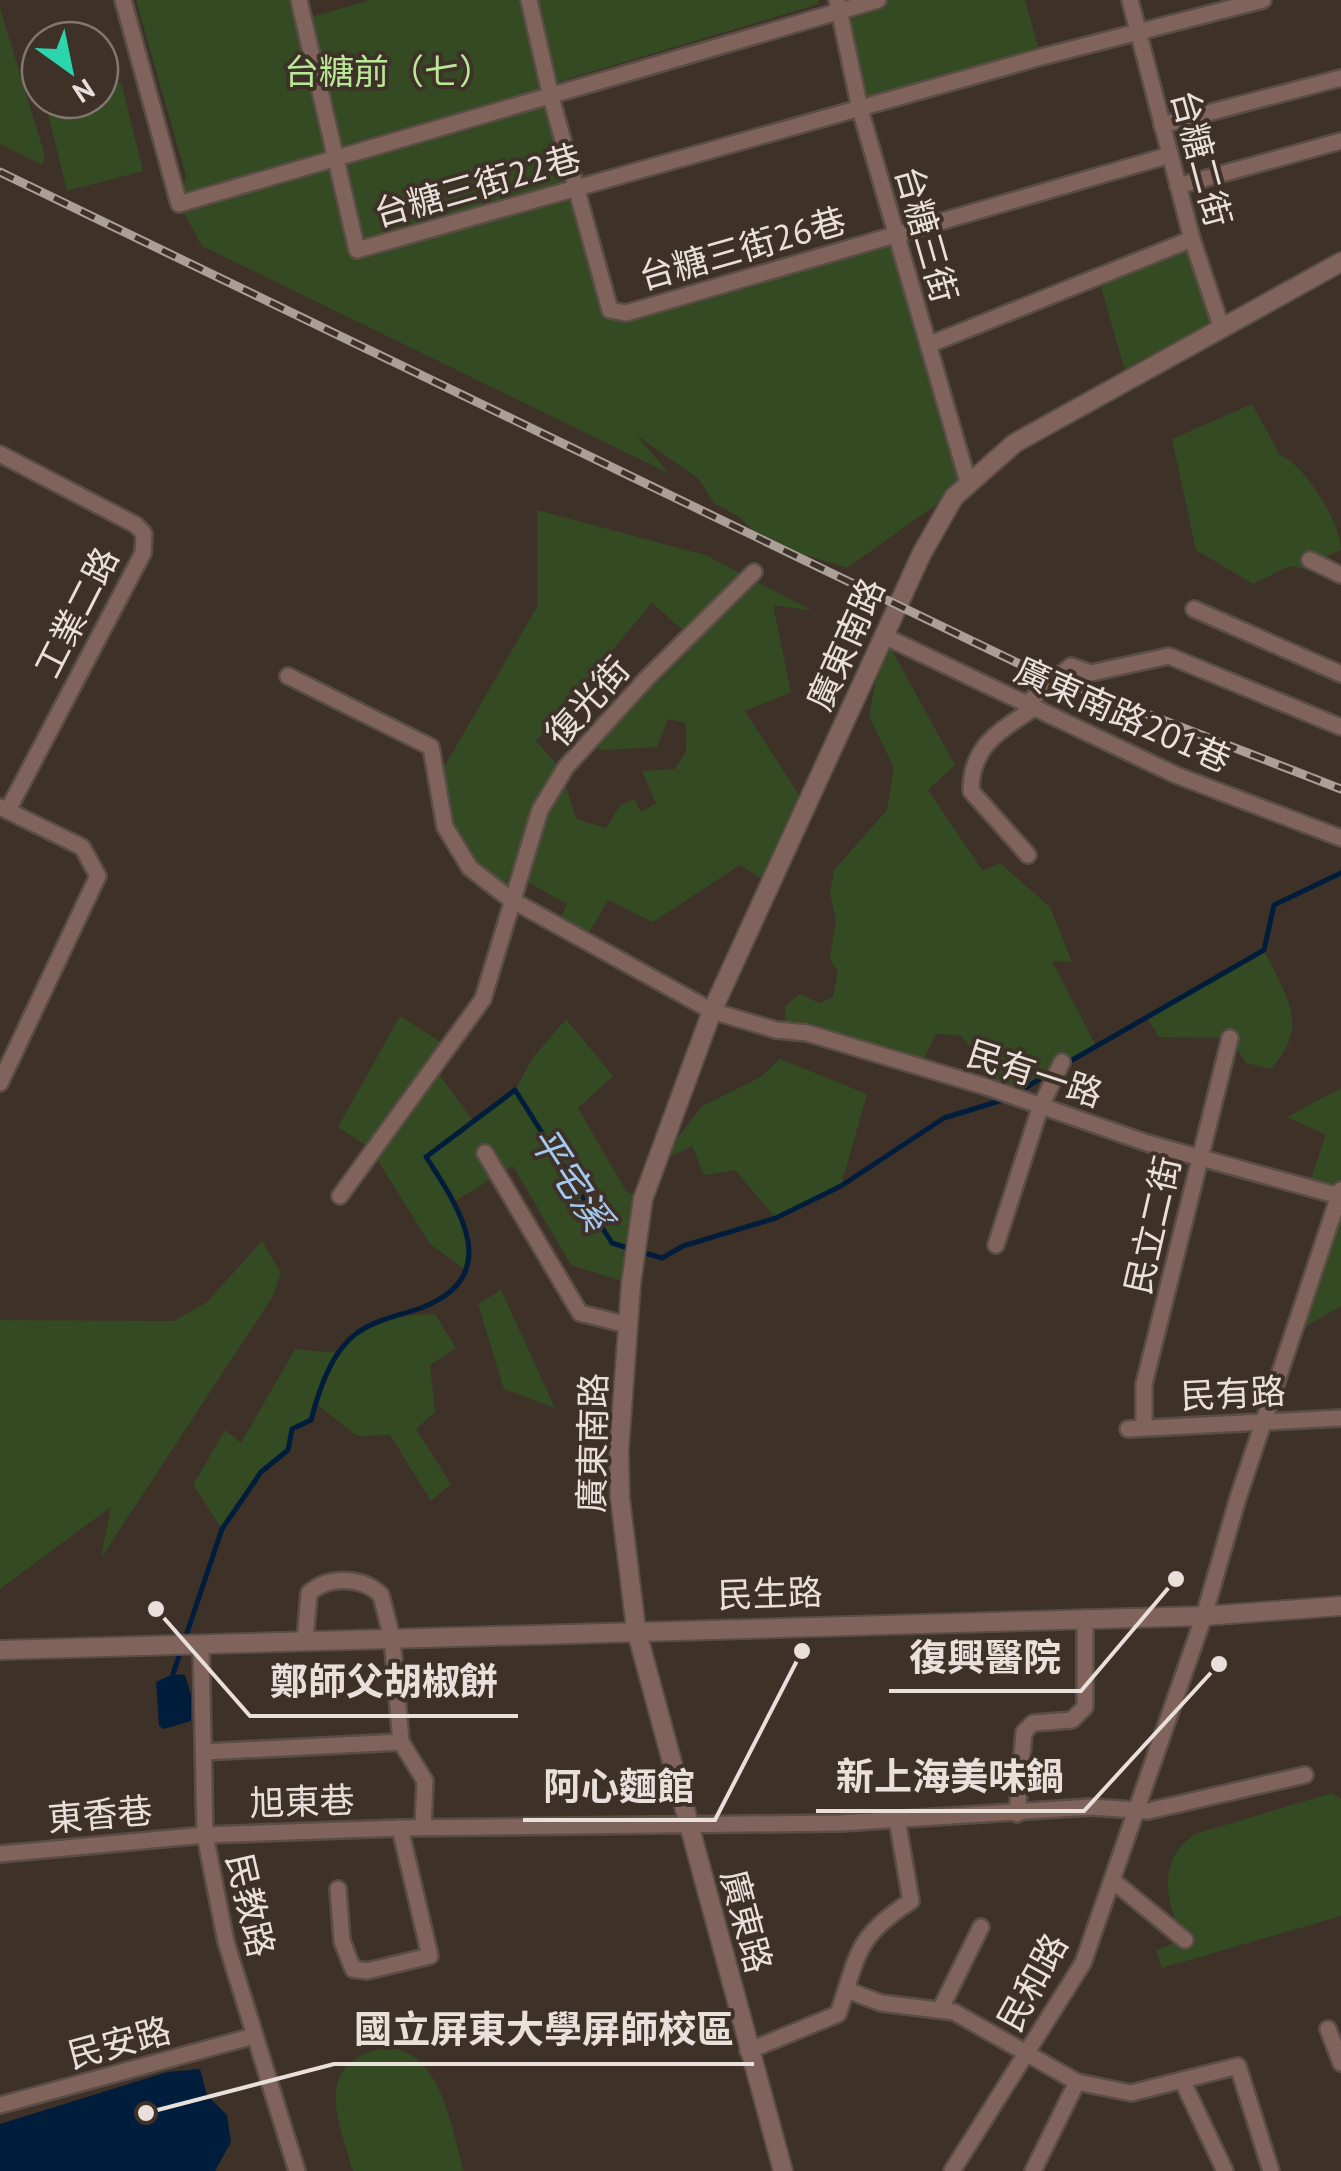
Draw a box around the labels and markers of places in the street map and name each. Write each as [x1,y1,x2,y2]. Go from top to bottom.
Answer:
callout: 復興醫院 [889,1623,1081,1691]
callout: 鄭師父胡椒餅 [250,1648,518,1716]
callout: 新上海美味鍋 [816,1743,1084,1811]
callout: 阿心麵館 [523,1752,715,1820]
callout: 國立屏東大學屏師校區 [334,1996,754,2064]

